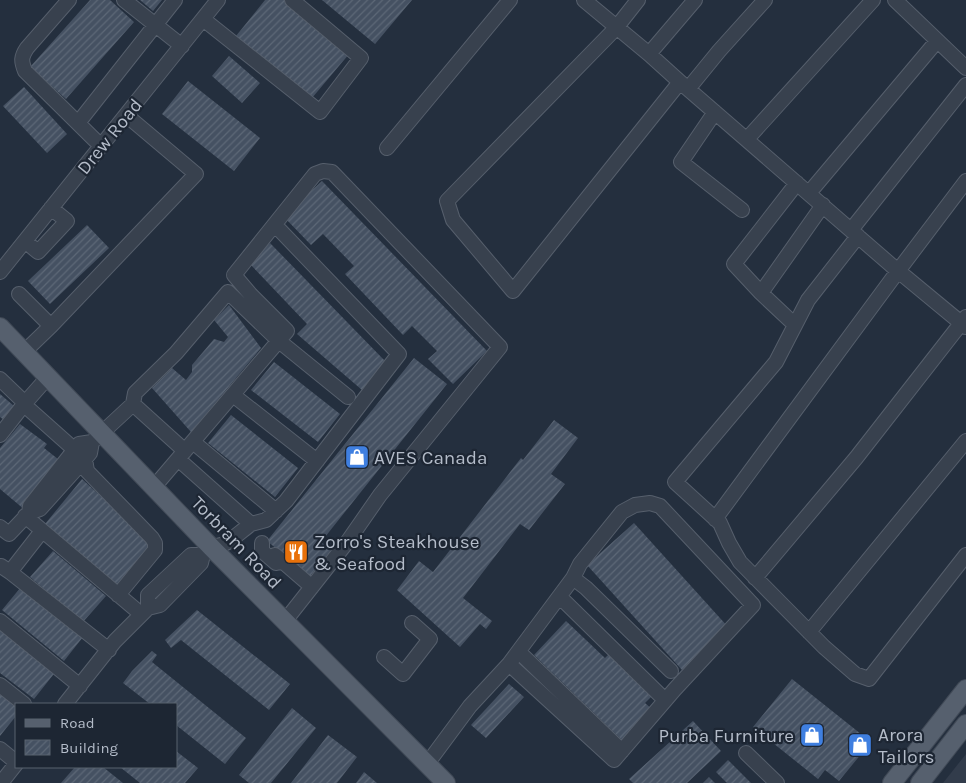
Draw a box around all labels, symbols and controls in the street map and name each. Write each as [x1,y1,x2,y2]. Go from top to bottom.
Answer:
street label: Drew Road [73,94,147,179]
shop icon: AVES Canada [344,444,370,470]
place label: AVES Canada [374,447,488,469]
street label: Torbram Road [187,492,286,593]
place label: Zorro's Steakhouse & Seafood [314,531,479,575]
restaurant icon: Zorro's Steakhouse & Seafood [283,539,309,565]
legend [15,703,178,768]
text: Road [60,714,95,732]
shop icon: Purba Furniture [799,722,825,748]
place label: Arora Tailors [878,724,935,768]
place label: Purba Furniture [659,725,794,747]
shop icon: Arora Tailors [847,732,873,758]
text: Building [60,739,118,757]

